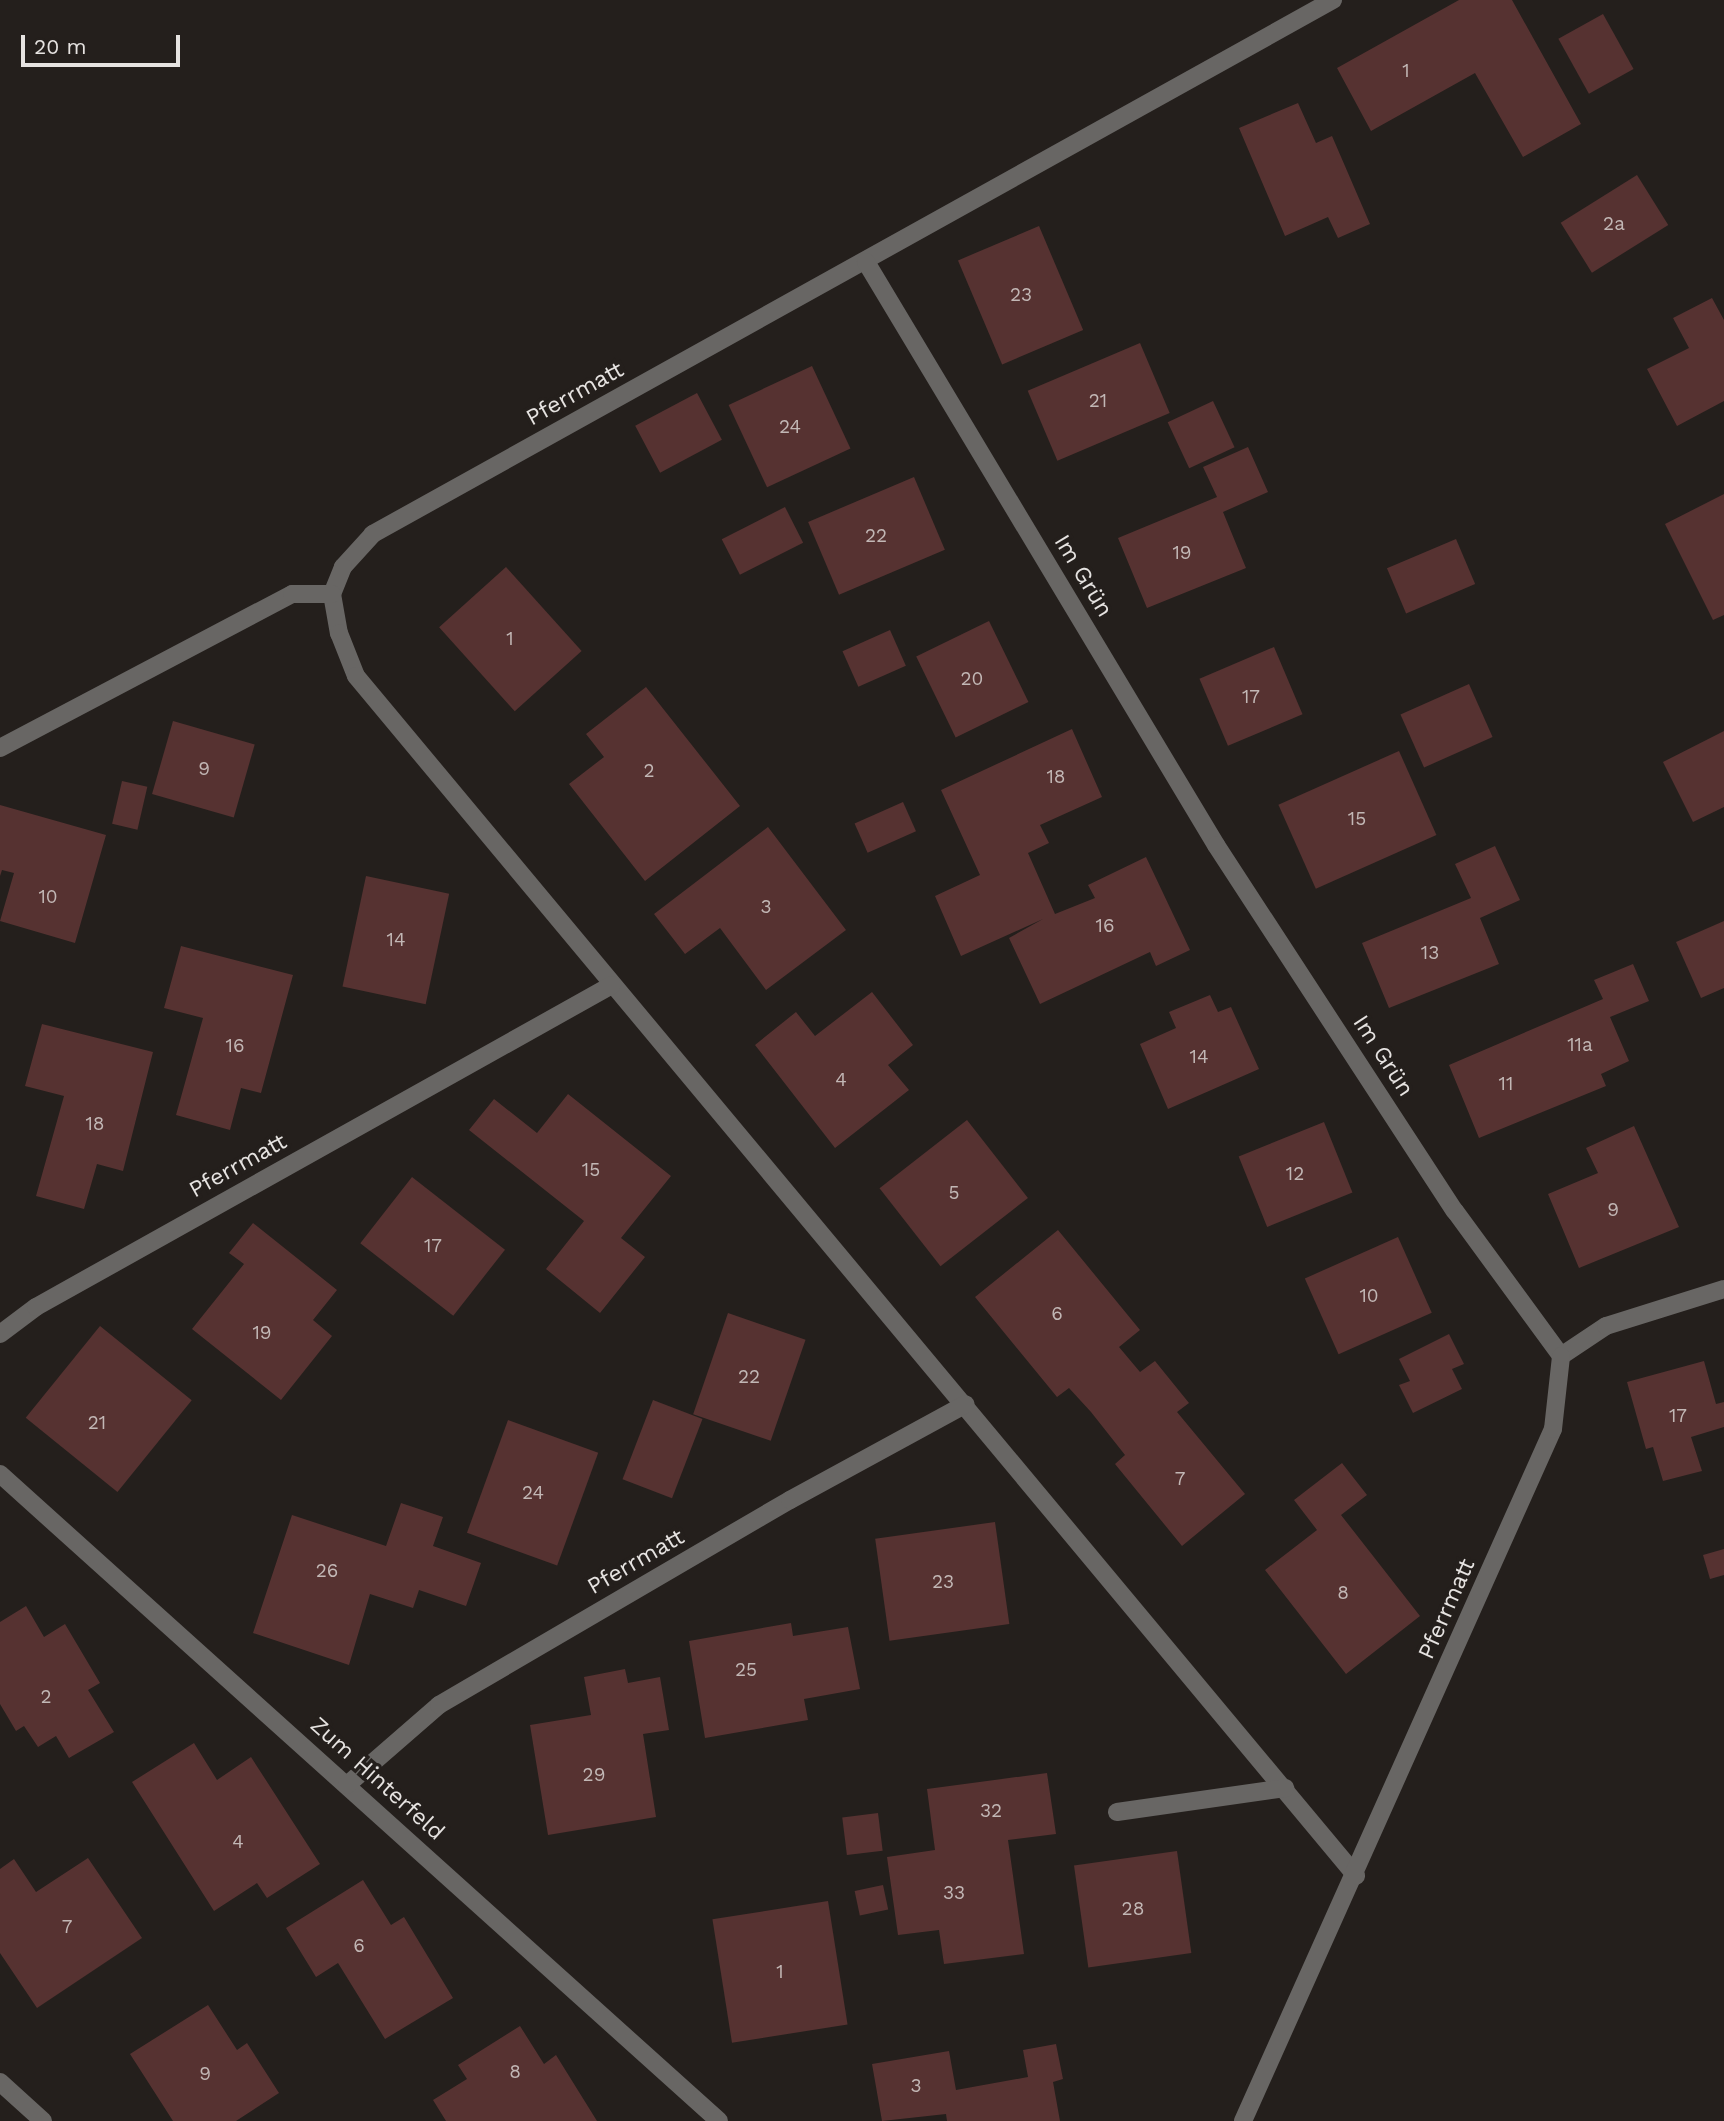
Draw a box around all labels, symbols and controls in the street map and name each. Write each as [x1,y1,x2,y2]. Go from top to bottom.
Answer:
scale bar [24,21,184,65]
text: 20 m [34,34,86,59]
house number: 1 [1402,60,1410,82]
house number: 2a [1603,213,1625,235]
house number: 23 [1010,284,1032,306]
street label: Pferrmatt [521,356,629,432]
house number: 21 [1089,390,1107,412]
house number: 24 [779,416,801,438]
house number: 22 [865,525,887,547]
street label: Im Grün [1048,530,1118,622]
house number: 19 [1172,542,1192,564]
house number: 1 [506,628,514,650]
house number: 20 [961,668,983,690]
house number: 17 [1242,686,1260,708]
house number: 9 [198,758,210,780]
house number: 2 [643,760,655,782]
house number: 18 [1046,766,1066,788]
house number: 15 [1348,808,1366,830]
house number: 10 [38,886,58,908]
house number: 3 [760,896,772,918]
house number: 16 [1096,915,1114,937]
house number: 14 [386,929,406,951]
house number: 13 [1421,942,1439,964]
street label: Im Grün [1347,1010,1419,1102]
house number: 11a [1567,1034,1593,1056]
house number: 16 [226,1035,244,1057]
house number: 14 [1189,1046,1209,1068]
house number: 4 [835,1069,847,1091]
house number: 11 [1499,1073,1513,1095]
house number: 18 [85,1113,105,1135]
street label: Pferrmatt [184,1128,292,1204]
house number: 15 [582,1159,600,1181]
house number: 12 [1286,1163,1304,1185]
house number: 5 [948,1182,960,1204]
house number: 9 [1607,1199,1619,1221]
house number: 17 [424,1235,442,1257]
house number: 10 [1359,1285,1379,1307]
house number: 6 [1051,1303,1063,1325]
house number: 19 [252,1322,272,1344]
house number: 22 [738,1366,760,1388]
house number: 17 [1669,1405,1687,1427]
house number: 21 [88,1412,106,1434]
house number: 7 [1175,1468,1185,1490]
house number: 24 [522,1482,544,1504]
street label: Pferrmatt [583,1523,689,1601]
street label: Pferrmatt [1413,1554,1481,1664]
house number: 26 [316,1560,338,1582]
house number: 23 [932,1571,954,1593]
house number: 8 [1337,1582,1349,1604]
house number: 25 [735,1659,757,1681]
house number: 2 [40,1686,52,1708]
street label: Zum Hinterfeld [304,1712,450,1846]
house number: 29 [583,1764,605,1786]
house number: 32 [980,1800,1002,1822]
house number: 4 [232,1831,244,1853]
house number: 33 [943,1882,965,1904]
house number: 28 [1122,1898,1144,1920]
house number: 7 [62,1916,72,1938]
house number: 6 [353,1935,365,1957]
house number: 1 [776,1961,784,1983]
house number: 8 [509,2061,521,2083]
house number: 9 [199,2063,211,2085]
house number: 3 [910,2075,922,2097]

